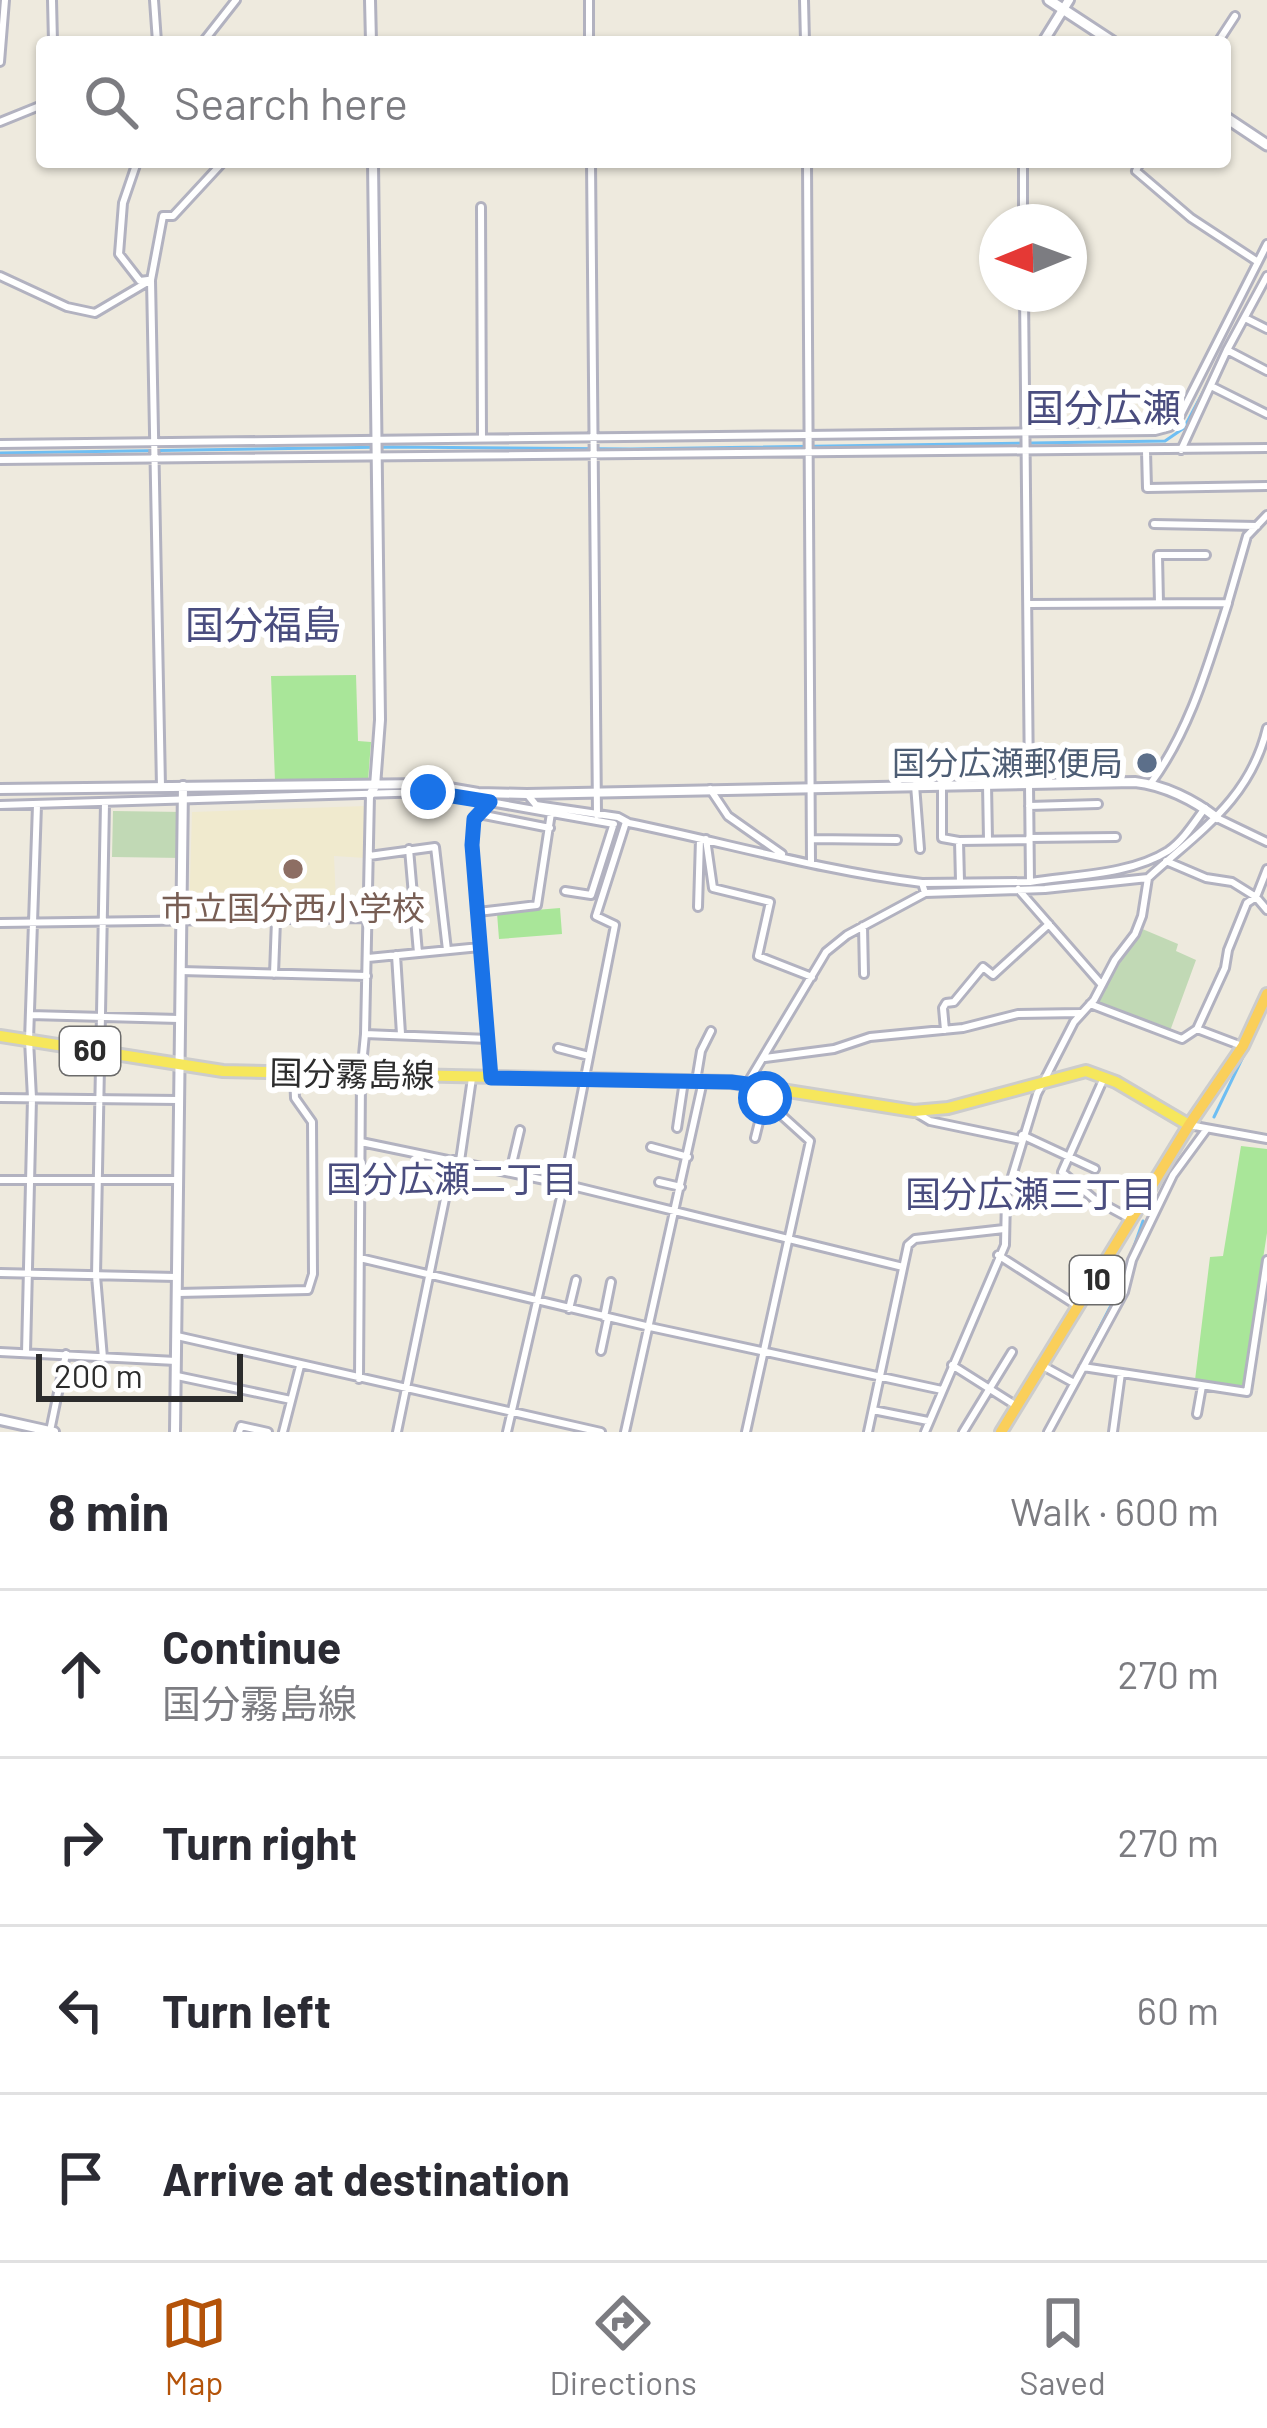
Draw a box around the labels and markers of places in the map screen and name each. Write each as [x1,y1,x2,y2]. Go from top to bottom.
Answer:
place label: 国分広瀬郵便局 [892,742,1123,782]
marker: 国分広瀬郵便局 [1134,750,1160,776]
marker: 市立国分西小学校 [280,856,306,882]
place label: 市立国分西小学校 [161,887,425,927]

